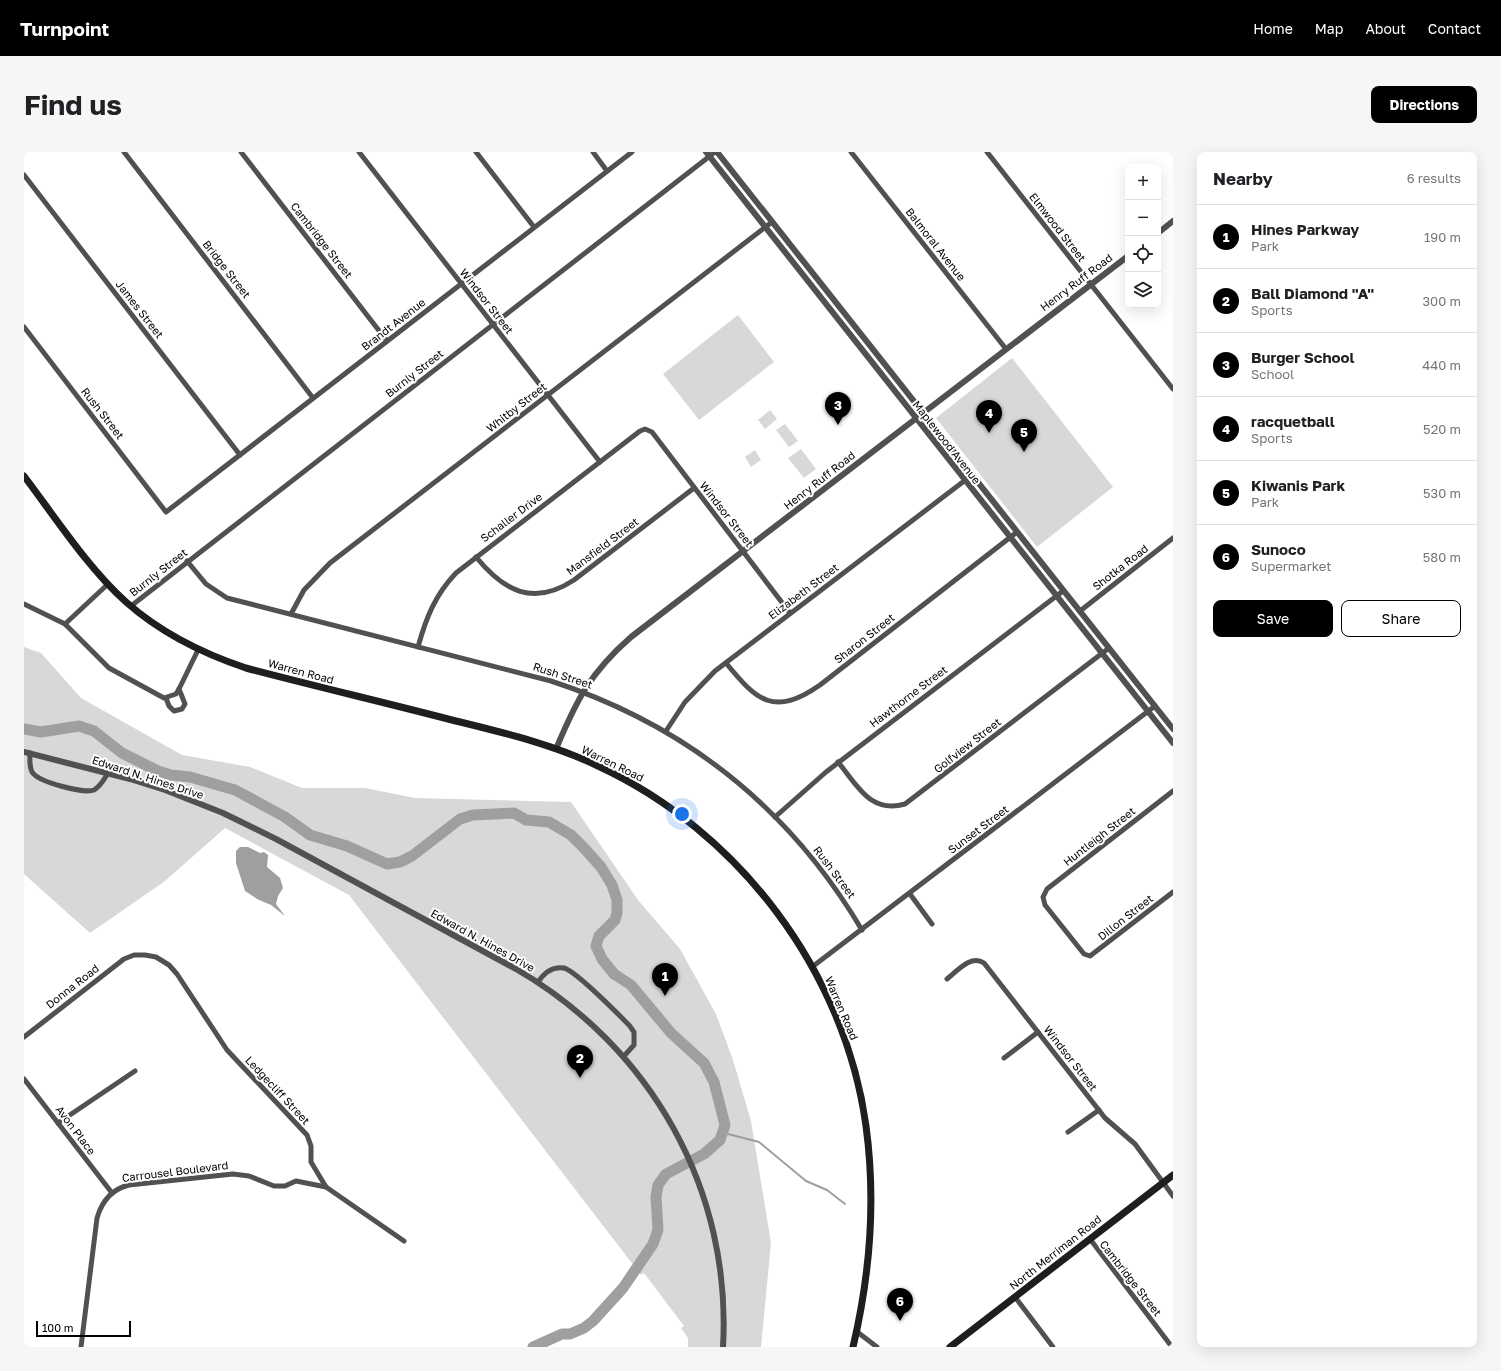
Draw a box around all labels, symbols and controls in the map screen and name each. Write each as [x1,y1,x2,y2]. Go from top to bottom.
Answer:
text: Turnpoint [20,17,109,40]
text: Home [1253,20,1293,37]
text: Map [1315,20,1343,37]
text: About [1365,20,1406,37]
text: Contact [1428,20,1481,37]
button: Directions [1371,86,1477,123]
text: Find us [24,88,122,121]
map controls [1125,164,1161,308]
button: + [1125,164,1161,200]
text: Nearby [1213,168,1273,189]
text: 6 results [1407,170,1461,186]
street label: Elmwood Street [1027,190,1089,264]
street label: Cambridge Street [288,199,356,281]
button: − [1125,200,1161,236]
street label: Balmoral Avenue [904,205,968,283]
text: Hines Parkway [1251,220,1359,238]
text: 1 [1223,229,1229,245]
text: 190 m [1424,229,1461,245]
button: locate [1125,236,1161,272]
street label: Bridge Street [200,237,254,301]
text: Park [1251,238,1279,254]
street label: Henry Ruff Road [1037,251,1115,313]
street label: Windsor Street [458,266,516,336]
button: layers [1125,272,1161,308]
street label: James Street [113,278,167,340]
text: Ball Diamond "A" [1251,284,1374,302]
text: 2 [1222,293,1230,309]
text: 300 m [1423,293,1461,309]
street label: Brandt Avenue [359,295,427,353]
text: Sports [1251,302,1293,318]
street label: Burnly Street [382,346,446,400]
text: Burger School [1251,348,1355,366]
text: 3 [1222,357,1230,373]
text: 440 m [1422,357,1461,373]
text: School [1251,366,1294,382]
street label: Whitby Street [483,380,549,434]
street label: Rush Street [79,385,127,441]
pin: 3 [825,392,851,425]
street label: Maplewood Avenue [910,398,984,486]
pin: 4 [976,400,1002,433]
text: racquetball [1251,412,1335,430]
pin: 5 [1011,419,1037,452]
text: 4 [1222,421,1230,437]
text: 520 m [1423,421,1461,437]
text: Sports [1251,430,1293,446]
street label: Henry Ruff Road [781,448,857,512]
text: Kiwanis Park [1251,476,1345,494]
street label: Windsor Street [698,479,756,549]
text: 5 [1222,485,1230,501]
text: 530 m [1423,485,1461,501]
street label: Schaller Drive [478,490,544,544]
text: Park [1251,494,1279,510]
street label: Mansfield Street [563,515,641,577]
text: Sunoco [1251,540,1306,558]
street label: Shotka Road [1090,541,1150,593]
street label: Burnly Street [126,545,190,599]
text: 6 [1222,549,1230,565]
text: 580 m [1423,549,1461,565]
text: Supermarket [1251,558,1332,574]
street label: Elizabeth Street [765,560,841,622]
button: Save [1213,600,1333,637]
button: Share [1341,600,1461,637]
street label: Sharon Street [831,610,897,666]
street label: Warren Road [267,656,335,686]
street label: Rush Street [532,659,594,691]
street label: Hawthorne Street [867,662,949,730]
street label: Golfview Street [931,715,1003,775]
street label: Warren Road [580,742,646,784]
street label: Edward N. Hines Drive [91,753,205,801]
street label: Sunset Street [945,802,1011,856]
your location [672,804,692,824]
street label: Huntleigh Street [1060,804,1138,868]
street label: Rush Street [811,843,859,901]
street label: Dillon Street [1095,891,1155,943]
street label: Edward N. Hines Drive [429,906,537,974]
street label: Donna Road [43,961,101,1011]
pin: 1 [652,963,678,996]
street label: Warren Road [823,974,861,1042]
street label: Windsor Street [1042,1023,1100,1093]
pin: 2 [567,1045,593,1078]
street label: Ledgecliff Street [243,1053,313,1127]
street label: Avon Place [53,1103,99,1157]
street label: Carrousel Boulevard [121,1158,229,1184]
street label: North Merriman Road [1006,1212,1104,1292]
street label: Cambridge Street [1097,1237,1165,1319]
pin: 6 [887,1288,913,1321]
scale bar [36,1319,131,1338]
text: 100 m [42,1321,73,1334]

